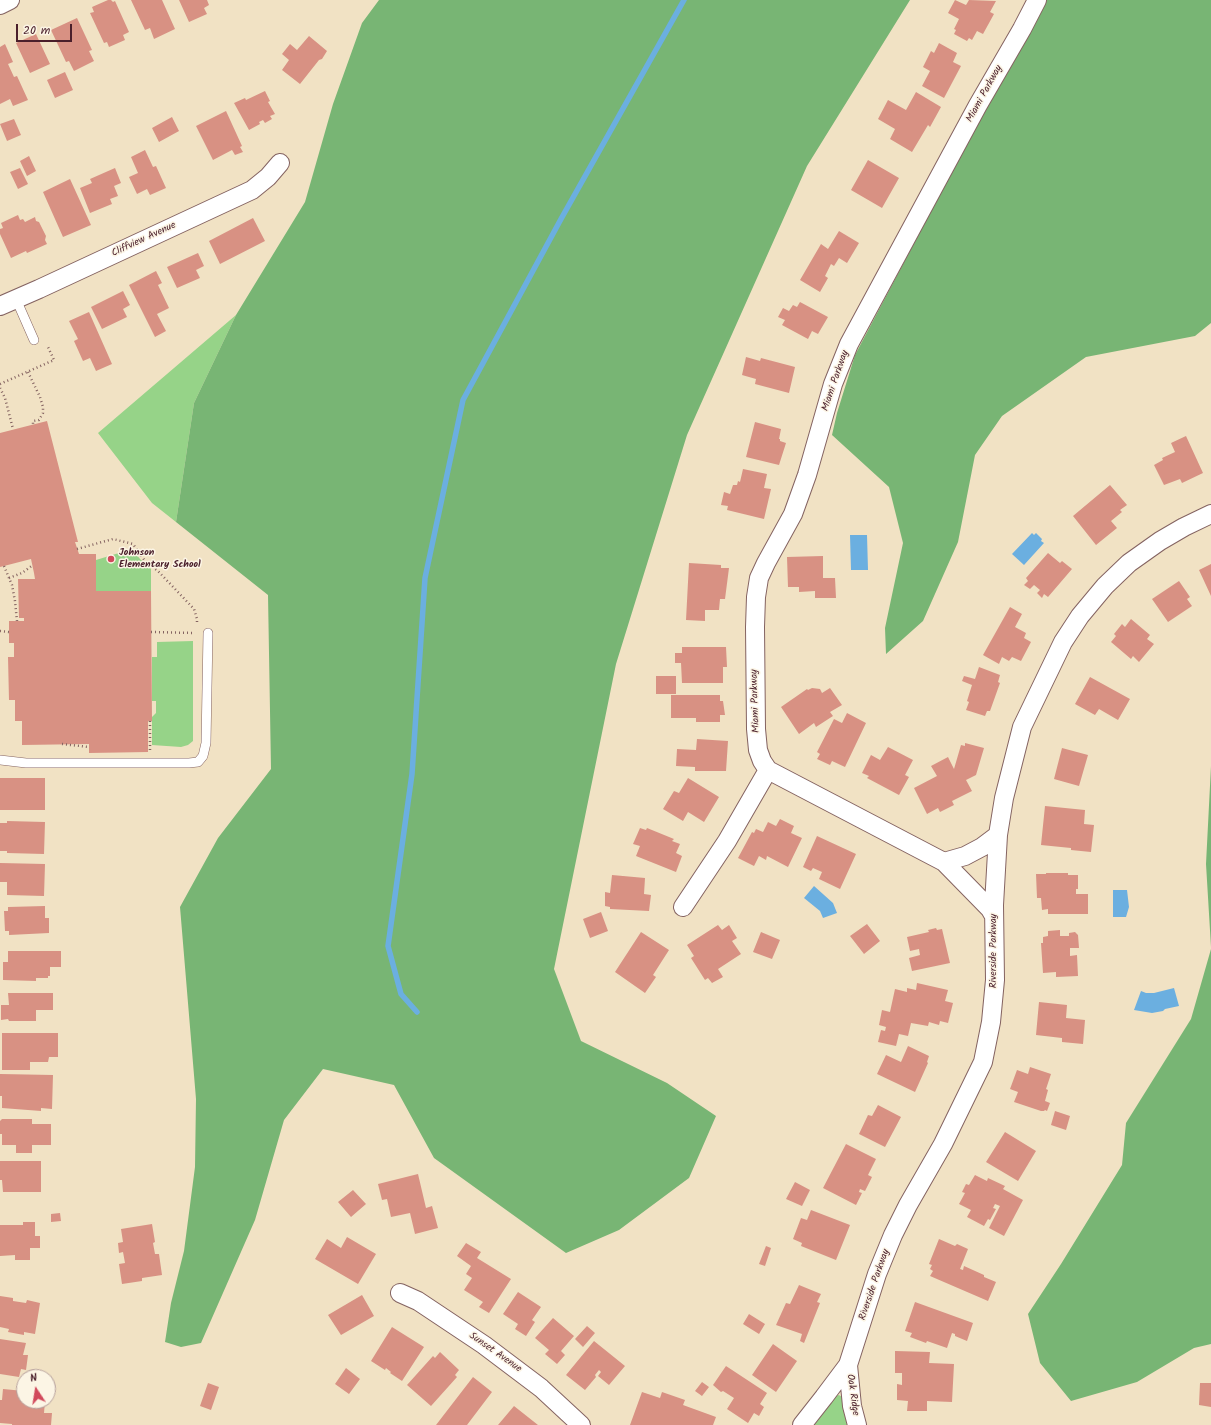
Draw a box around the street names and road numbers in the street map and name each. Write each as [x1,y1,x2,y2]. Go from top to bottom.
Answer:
street label: Miami Parkway [964,63,1006,125]
street label: Cliffview Avenue [110,220,178,260]
street label: Miami Parkway [820,349,852,413]
street label: Miami Parkway [749,669,763,733]
street label: Riverside Parkway [988,914,1000,988]
street label: Riverside Parkway [857,1248,893,1322]
street label: Sunset Avenue [466,1330,524,1376]
street label: Oak Ridge [843,1373,861,1417]

